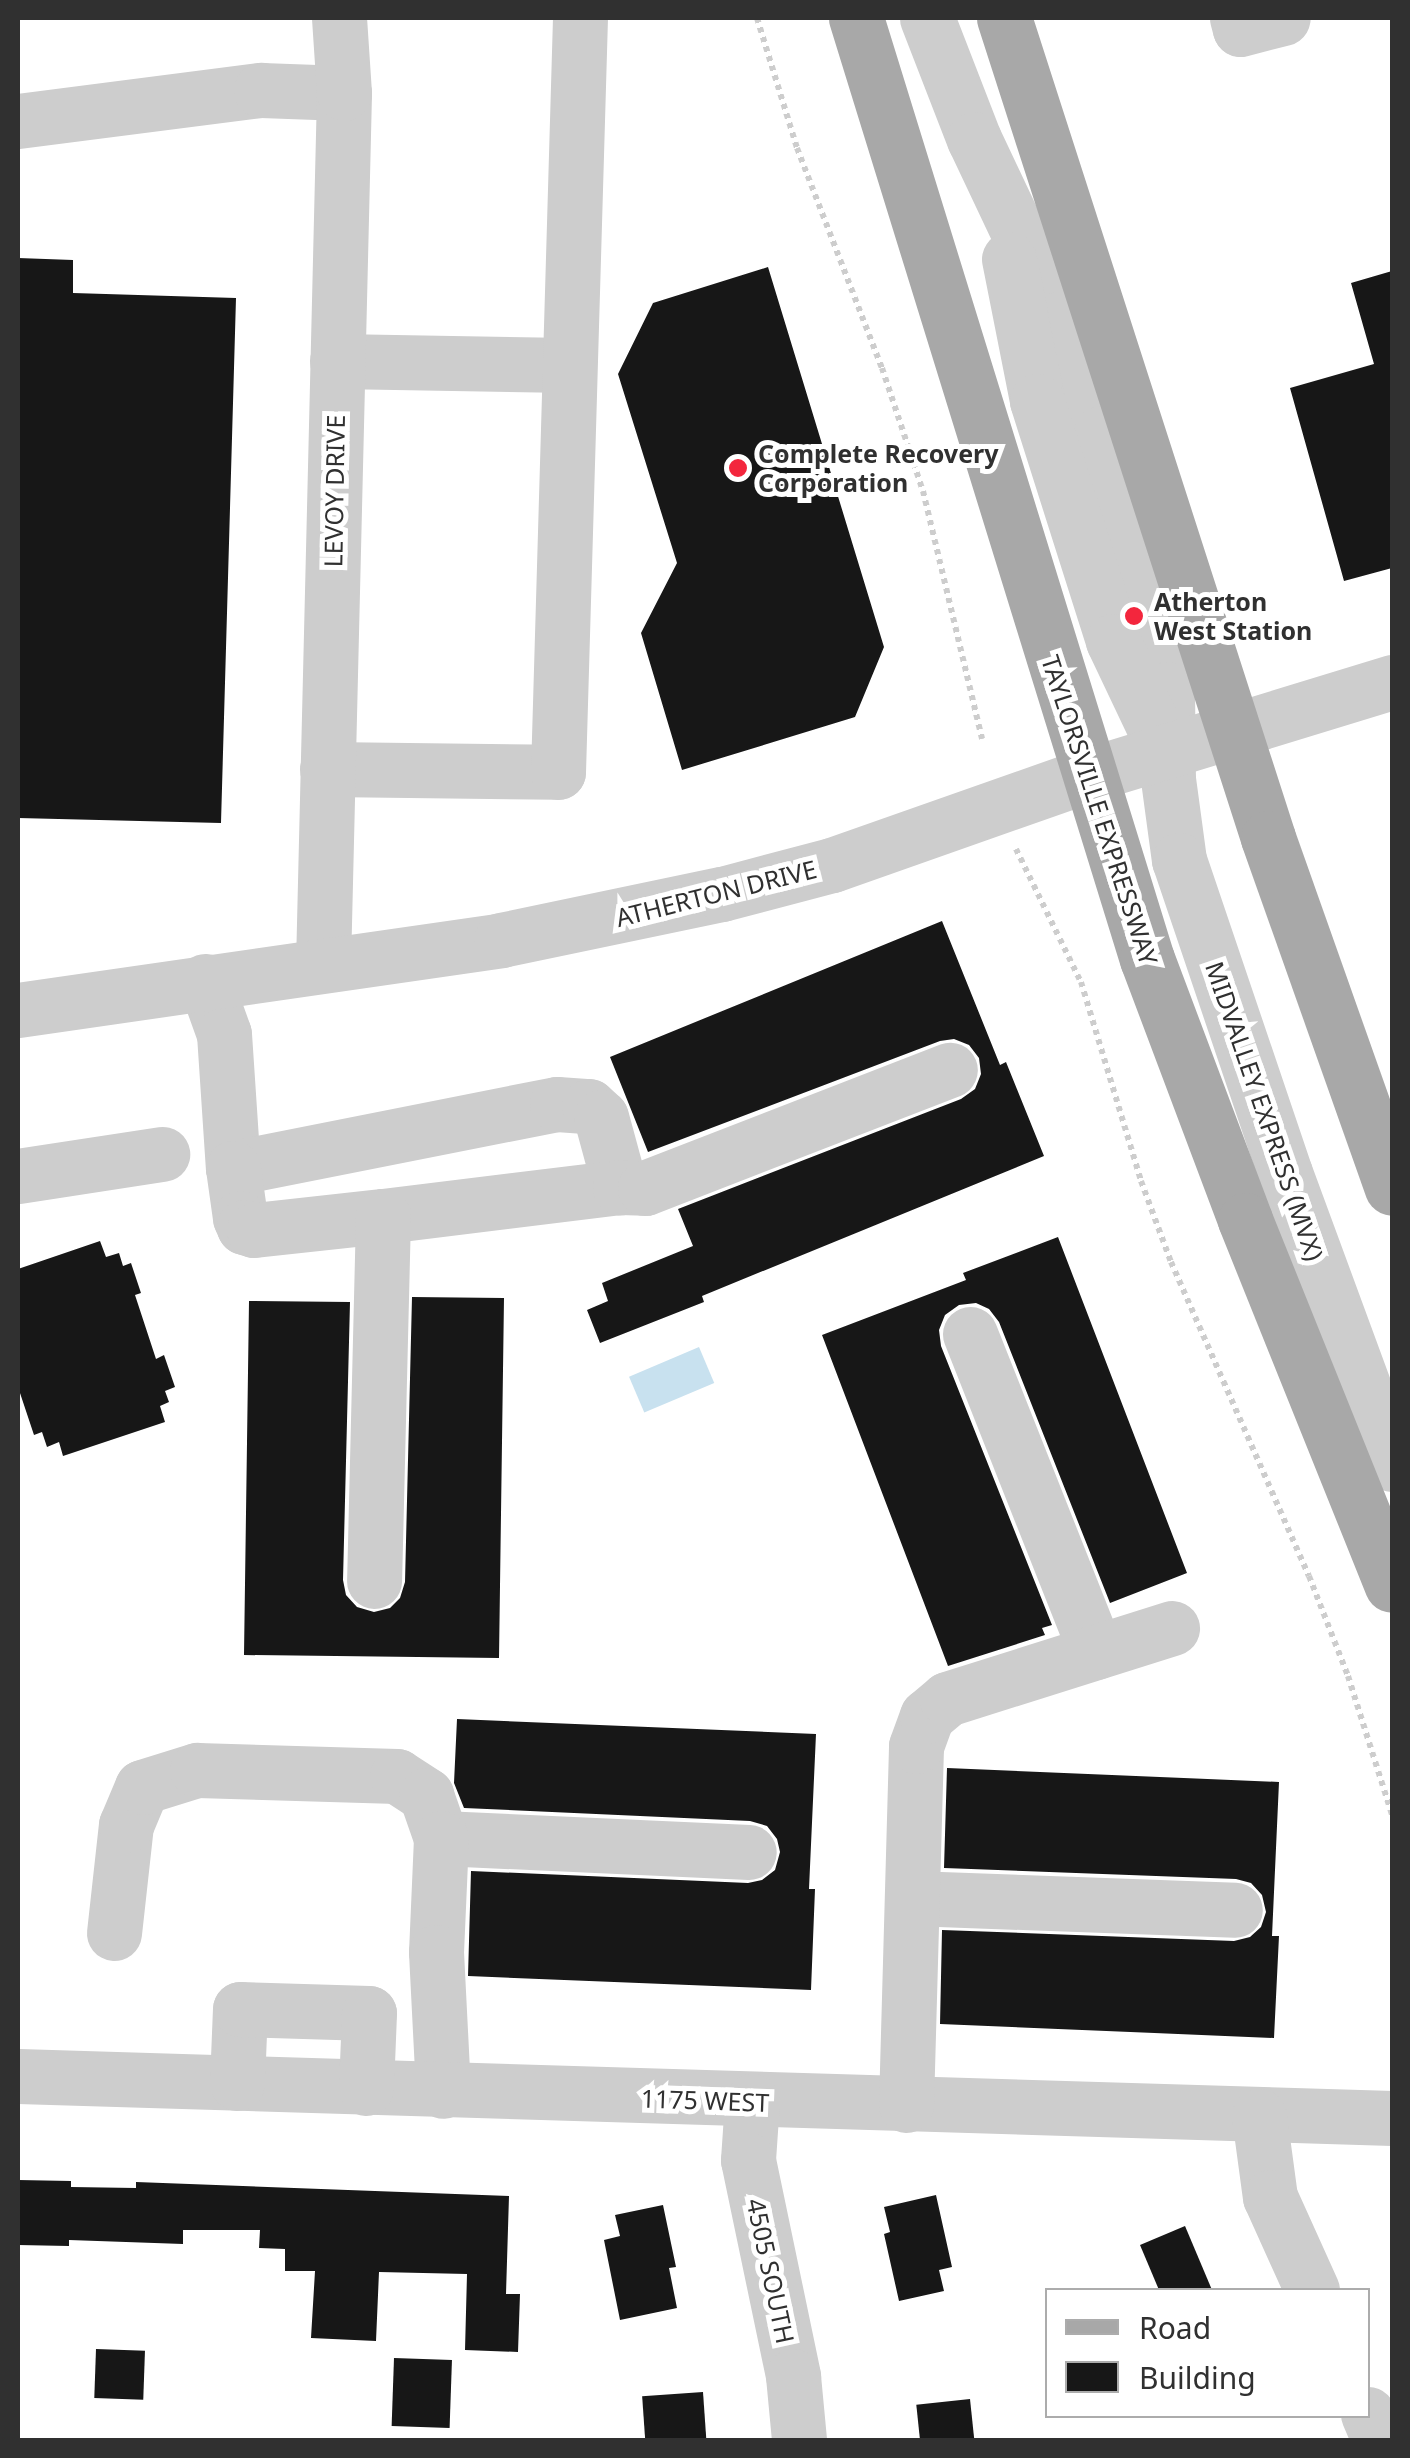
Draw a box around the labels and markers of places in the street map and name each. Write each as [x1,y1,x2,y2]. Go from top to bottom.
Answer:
place label: Complete Recovery Corporation [758,439,998,498]
marker: Complete Recovery Corporation [727,457,749,479]
place label: Atherton West Station [1154,587,1312,646]
marker: Atherton West Station [1123,605,1145,627]

